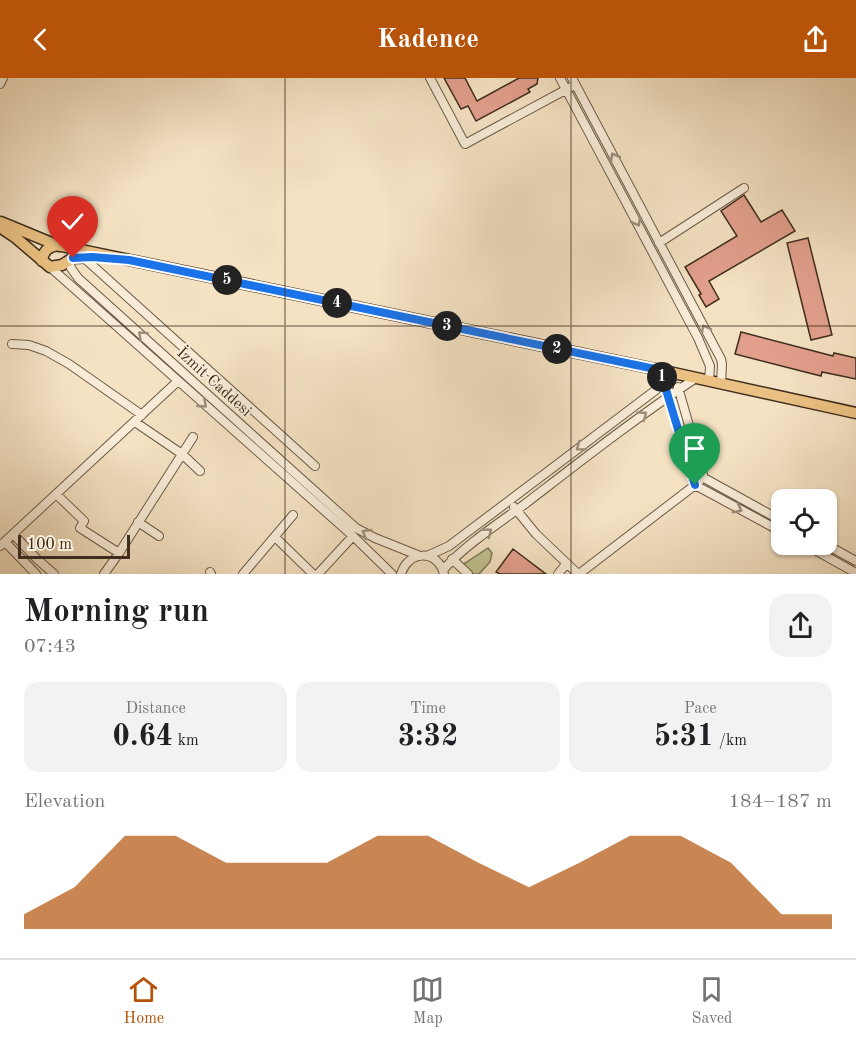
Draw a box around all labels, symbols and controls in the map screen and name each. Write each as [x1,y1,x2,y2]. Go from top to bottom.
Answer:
icon: back [24,23,57,56]
icon: share [799,23,832,56]
text: Kadence [377,26,479,53]
one-way arrow [610,153,621,164]
pin [47,196,98,258]
icon: check [56,205,89,238]
one-way arrow [630,216,641,227]
pin: 5 [212,265,242,295]
text: 5 [222,272,232,288]
pin: 4 [322,288,352,318]
text: 4 [332,295,342,311]
pin: 3 [432,311,462,341]
text: 3 [442,318,452,334]
one-way arrow [701,325,713,335]
one-way arrow [138,331,148,342]
pin: 2 [542,334,572,364]
text: 2 [552,341,562,357]
street label: İzmit Caddesi [173,342,257,420]
pin: 1 [647,362,677,392]
text: 1 [657,369,667,385]
one-way arrow [196,397,207,408]
one-way arrow [637,411,648,422]
pin [669,423,720,485]
icon: arrive [678,432,711,465]
one-way arrow [575,440,586,451]
map controls [771,489,837,555]
button: locate [771,489,837,555]
one-way arrow [732,502,742,513]
one-way arrow [362,529,372,541]
one-way arrow [481,529,492,540]
scale bar [18,532,130,559]
text: 100 m [27,537,72,553]
button: share [769,594,832,657]
text: Morning run [24,596,209,629]
text: 07:43 [24,637,76,657]
text: Distance [126,701,186,717]
text: Time [410,701,446,717]
text: Pace [684,701,717,717]
text: 0.64 [113,722,173,752]
text: 3:32 [398,722,458,752]
text: 5:31 [654,722,714,752]
text: km [173,733,199,749]
text: /km [714,733,747,749]
text: Elevation [24,792,105,812]
text: 184–187 m [729,792,832,812]
tab: Home [124,973,164,1029]
tab: Map [411,973,444,1029]
tab: Saved [692,973,732,1029]

